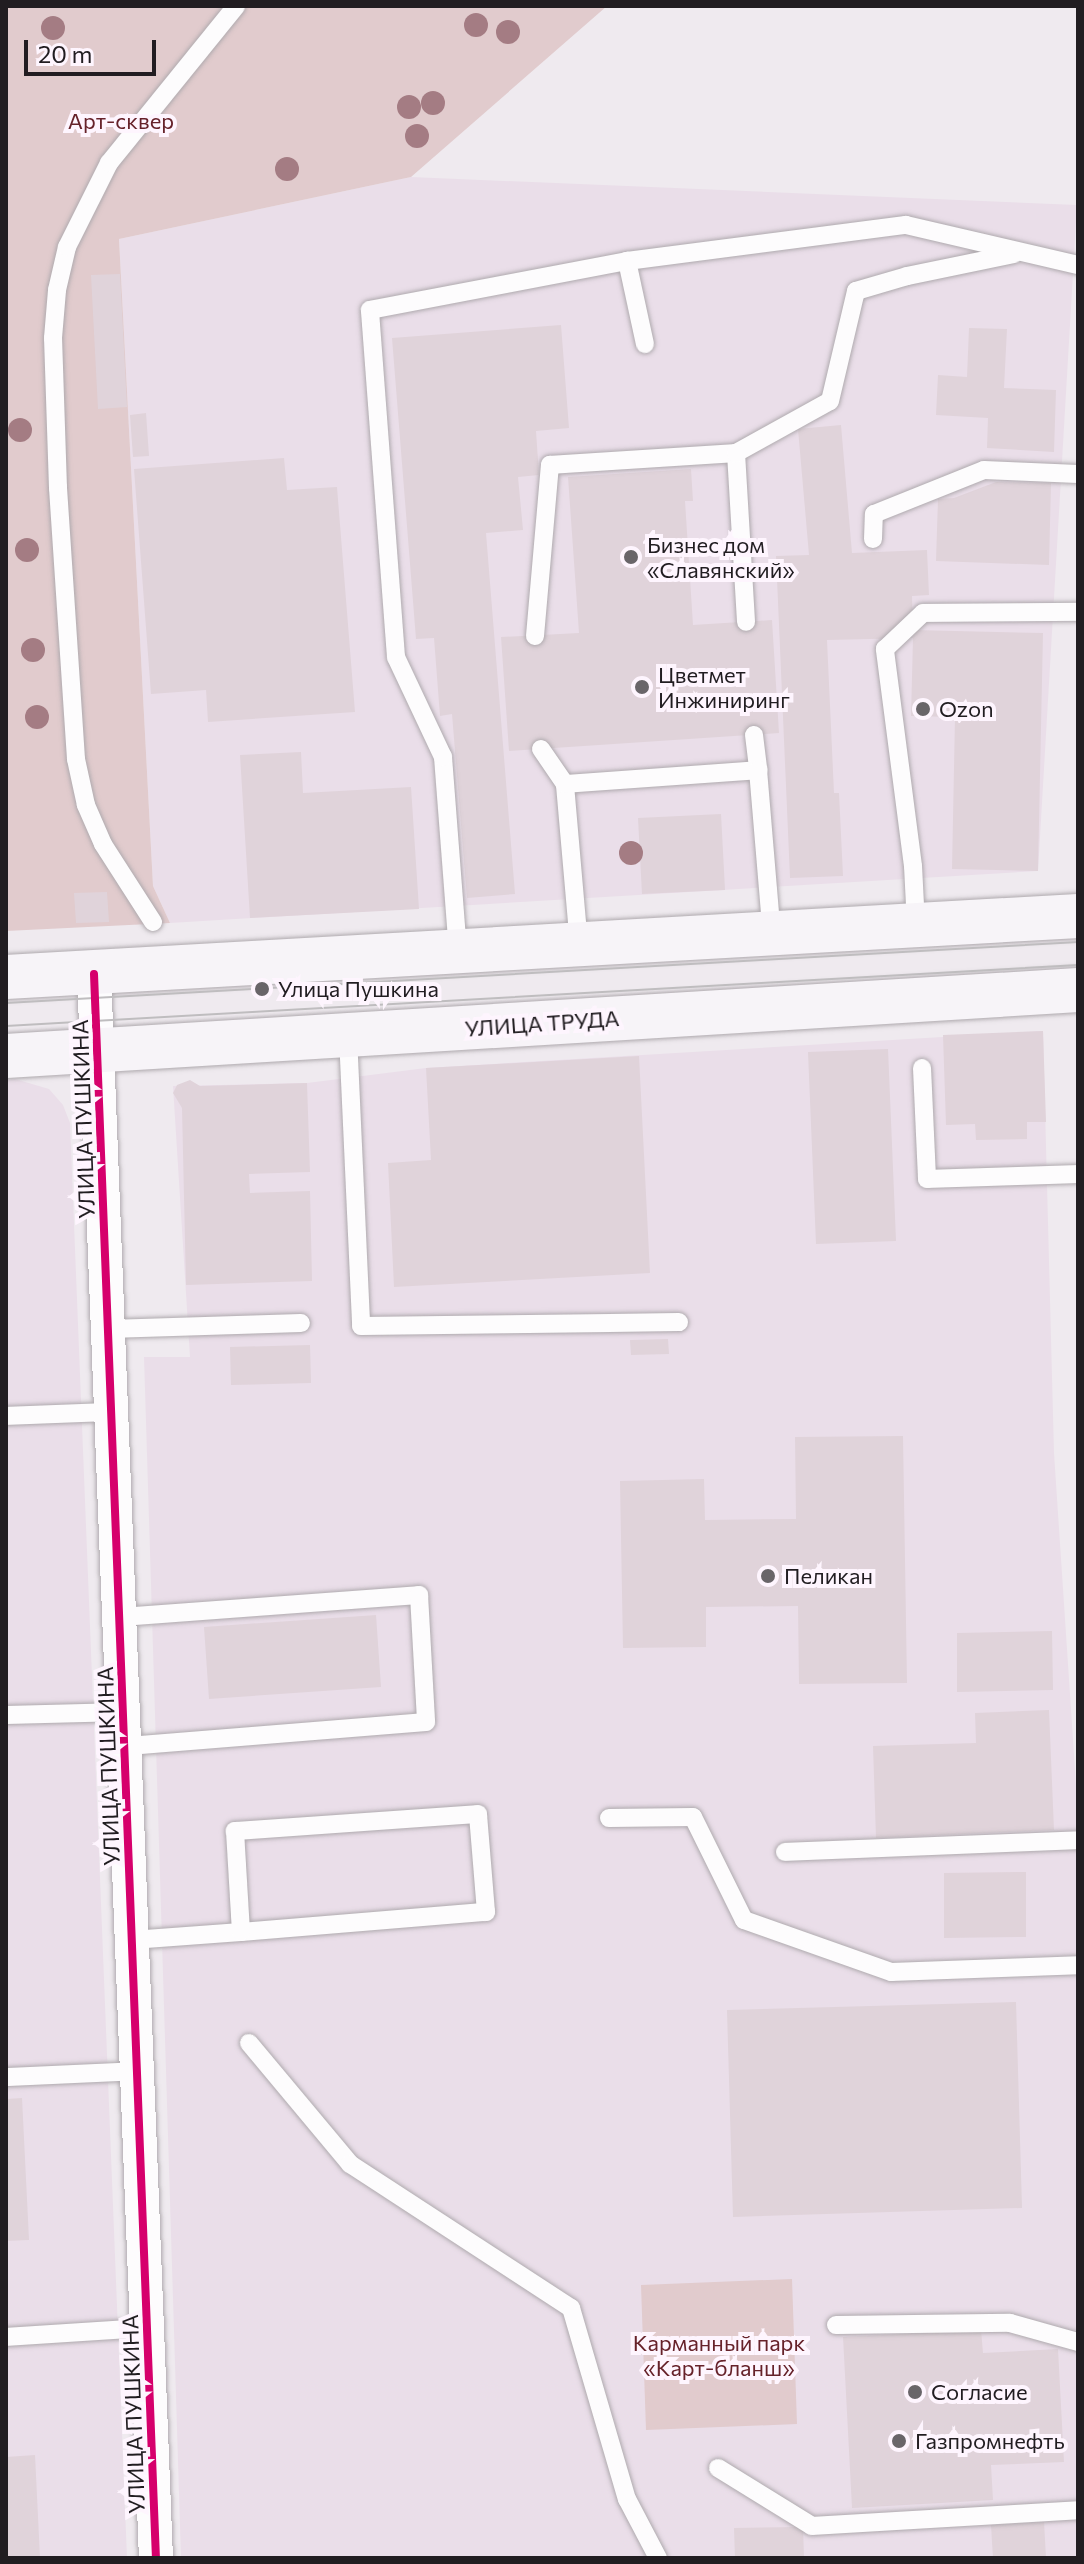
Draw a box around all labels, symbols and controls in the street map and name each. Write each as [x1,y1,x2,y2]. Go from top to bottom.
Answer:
scale bar [28,24,160,74]
text: 20 m [38,39,92,68]
park label: Арт-сквер [68,108,174,134]
place label: Бизнес дом «Славянский» [647,531,795,582]
marker: Бизнес дом «Славянский» [622,548,640,566]
place label: Цветмет Инжиниринг [658,661,790,712]
marker: Цветмет Инжиниринг [633,678,651,696]
place label: Ozon [939,696,994,722]
marker: Ozon [914,700,932,718]
place label: Улица Пушкина [278,976,439,1002]
marker: Улица Пушкина [253,980,271,998]
street label: УЛИЦА ТРУДА [464,1004,620,1042]
street label: УЛИЦА ПУШКИНА [66,1019,100,1219]
place label: Пеликан [784,1563,873,1589]
marker: Пеликан [759,1567,777,1585]
street label: УЛИЦА ПУШКИНА [91,1666,125,1866]
street label: УЛИЦА ПУШКИНА [116,2314,150,2514]
park label: Карманный парк «Карт-бланш» [633,2329,805,2380]
place label: Согласие [931,2379,1028,2405]
marker: Согласие [906,2383,924,2401]
place label: Газпромнефть [915,2428,1065,2454]
marker: Газпромнефть [890,2432,908,2450]

